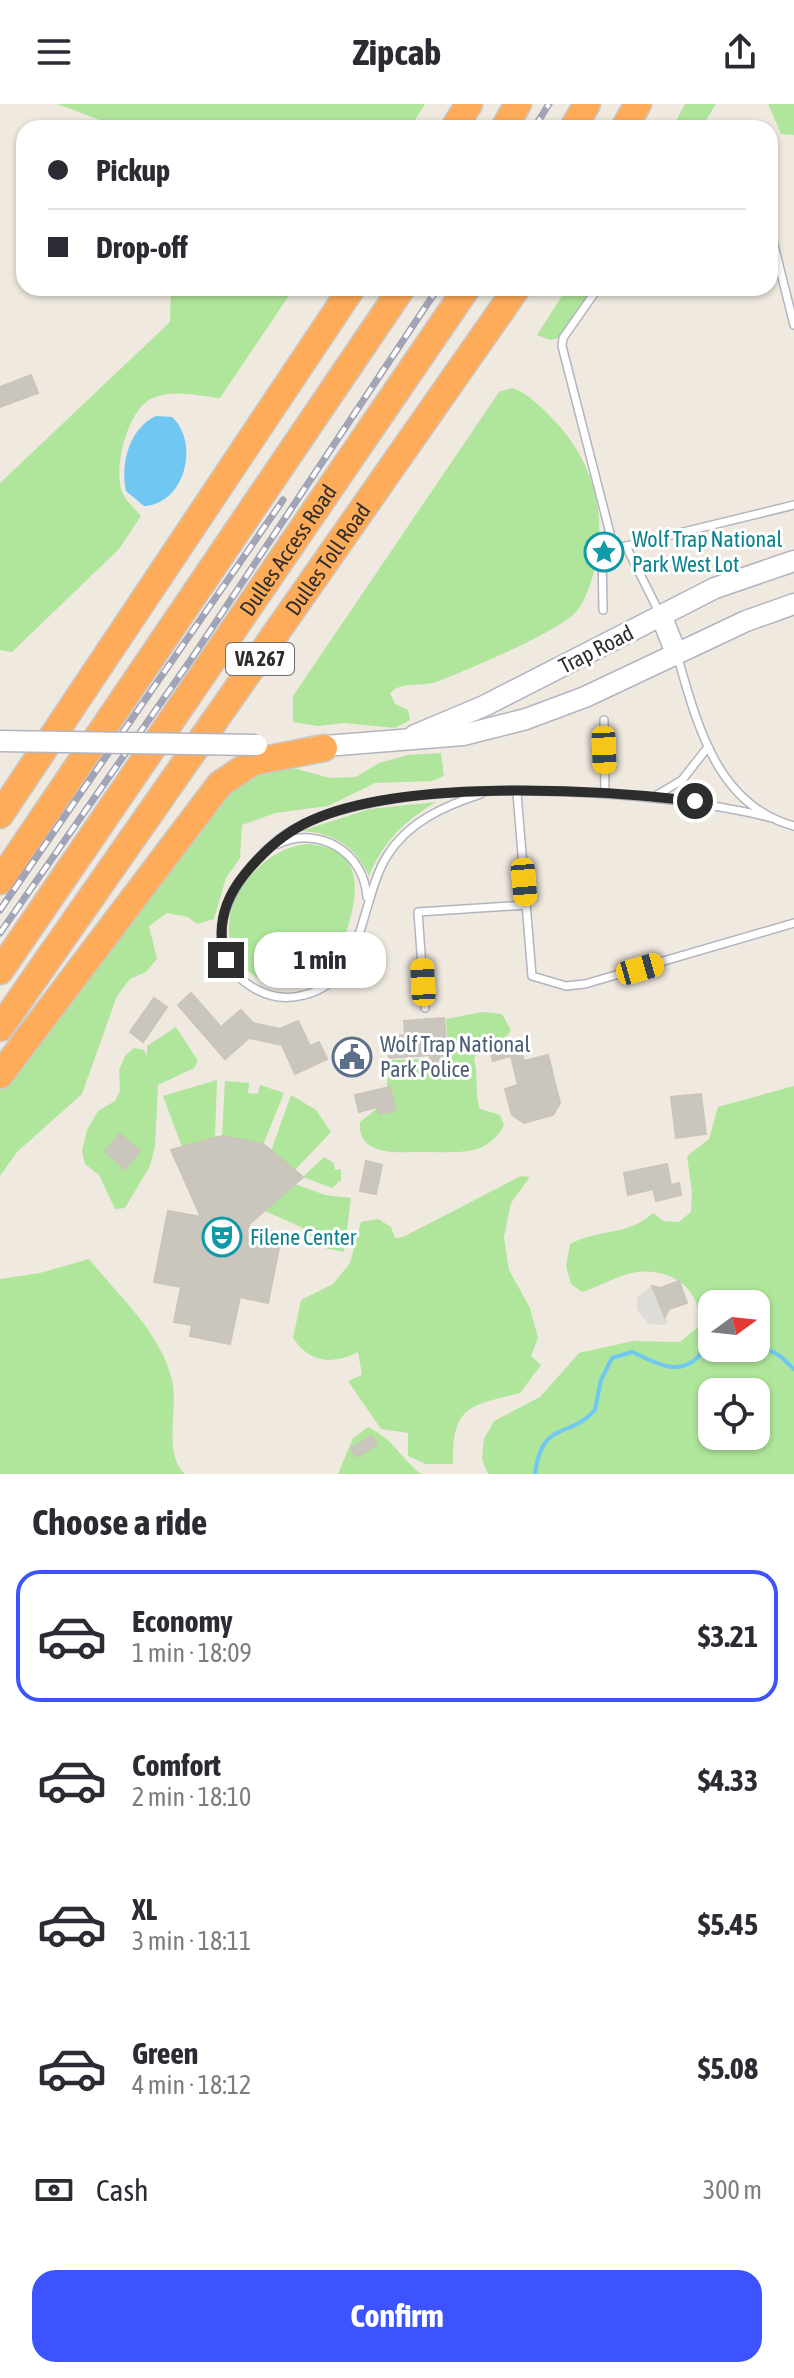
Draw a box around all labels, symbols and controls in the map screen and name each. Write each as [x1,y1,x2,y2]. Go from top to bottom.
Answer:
icon: menu [32,30,76,74]
icon: share [718,30,762,74]
text: Zipcab [353,31,441,73]
text: Pickup [96,153,170,187]
text: Drop-off [96,230,188,264]
street label: Dulles Access Road [234,480,342,620]
street label: Dulles Toll Road [280,498,376,620]
place label: Wolf Trap National Park West Lot [632,526,782,577]
place icon: Wolf Trap National Park West Lot [583,531,625,573]
street label: Trap Road [554,619,638,679]
road number: VA 267 [226,643,294,675]
car [591,726,617,774]
route start [677,783,713,819]
car [510,857,538,907]
callout: 1 min [254,932,386,988]
route end [208,942,244,978]
text: 1 min [293,945,347,975]
car [614,951,666,987]
car [410,957,436,1007]
place label: Wolf Trap National Park Police [380,1031,530,1082]
public building icon: Wolf Trap National Park Police [331,1036,373,1078]
theatre icon: Filene Center [201,1216,243,1258]
place label: Filene Center [250,1224,357,1250]
north arrow [698,1290,770,1362]
map controls [698,1290,770,1450]
button: locate [698,1378,770,1450]
text: Choose a ride [32,1501,207,1543]
icon: car [36,1600,108,1672]
text: Economy [132,1604,233,1638]
text: $3.21 [698,1619,758,1653]
text: 1 min · 18:09 [132,1638,252,1668]
icon: car [36,1744,108,1816]
text: Comfort [132,1748,221,1782]
text: $4.33 [698,1763,758,1797]
text: 2 min · 18:10 [132,1782,251,1812]
icon: car [36,1888,108,1960]
text: XL [132,1892,157,1926]
text: $5.45 [698,1907,758,1941]
text: 3 min · 18:11 [132,1926,251,1956]
icon: car [36,2032,108,2104]
text: Green [132,2036,198,2070]
text: $5.08 [698,2051,758,2085]
text: 4 min · 18:12 [132,2070,251,2100]
icon: cash [32,2168,76,2212]
text: Cash [96,2173,149,2207]
text: 300 m [703,2175,762,2205]
button: Confirm [32,2270,762,2362]

